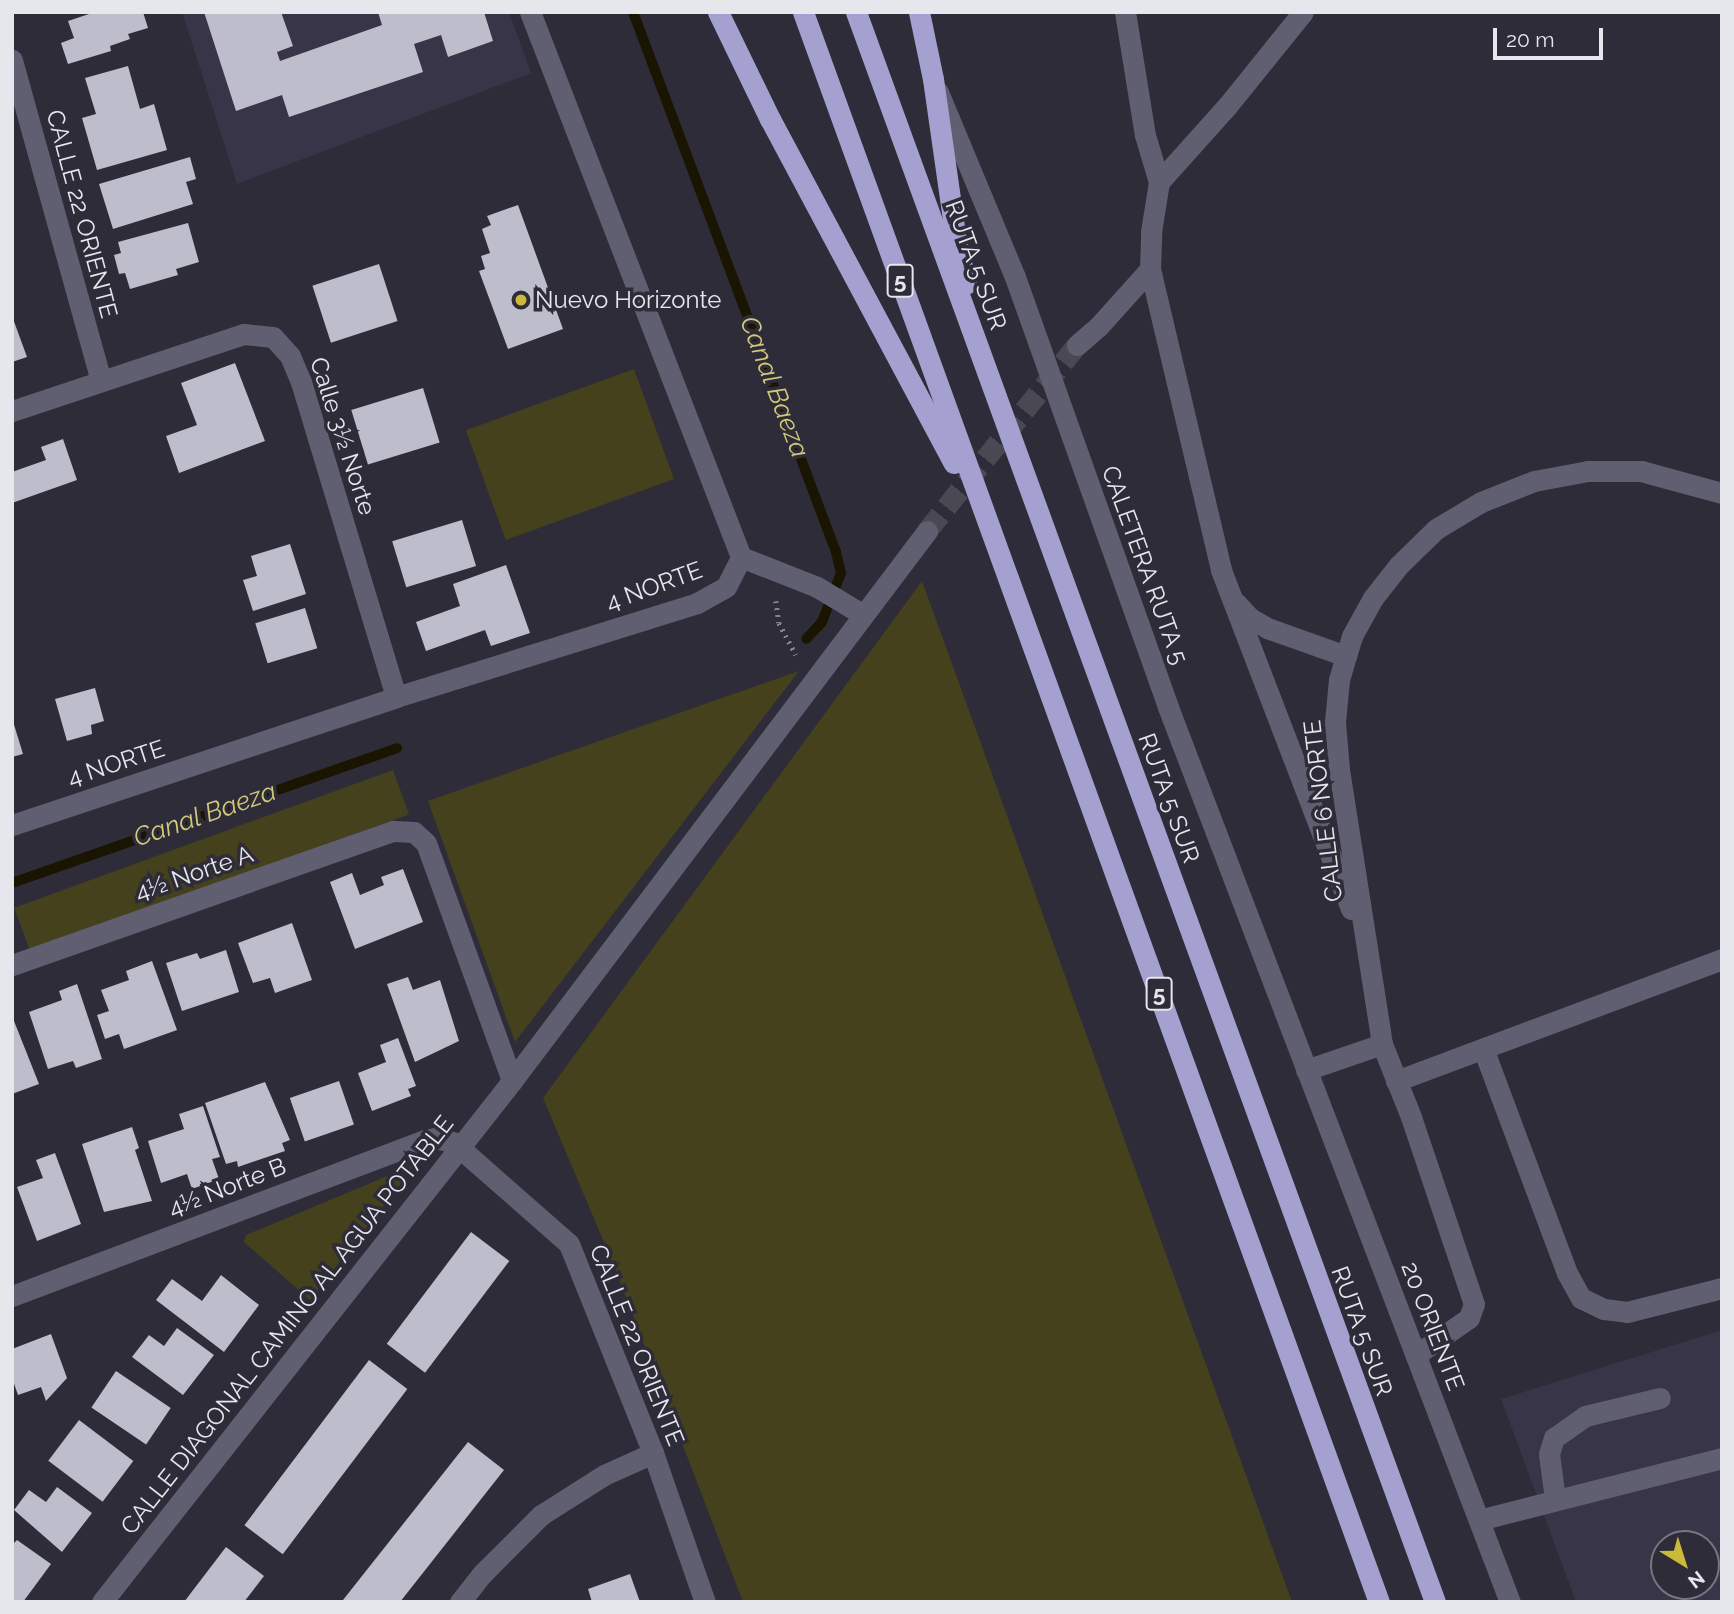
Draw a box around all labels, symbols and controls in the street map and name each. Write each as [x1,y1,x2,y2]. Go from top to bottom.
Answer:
scale bar [1496,14,1606,58]
text: 20 m [1506,27,1554,52]
street label: CALLE 22 ORIENTE [40,107,124,321]
street label: RUTA 5 SUR [939,196,1013,334]
road number: 5 [886,262,914,300]
place label: Nuevo Horizonte [535,286,721,314]
marker: Nuevo Horizonte [513,292,529,308]
water label: Canal Baeza [733,312,815,462]
street label: Calle 3½ Norte [304,354,382,518]
street label: CALETERA RUTA 5 [1095,461,1195,669]
street label: 4 NORTE [602,555,706,617]
street label: CALLE 6 NORTE [1298,718,1348,904]
street label: RUTA 5 SUR [1132,729,1206,867]
street label: 4 NORTE [64,734,168,792]
water label: Canal Baeza [129,776,281,854]
street label: 4½ Norte A [131,839,257,907]
road number: 5 [1145,974,1173,1014]
street label: CALLE DIAGONAL CAMINO AL AGUA POTABLE [113,1108,461,1542]
street label: 4½ Norte B [164,1151,290,1223]
street label: CALLE 22 ORIENTE [584,1240,690,1450]
street label: 20 ORIENTE [1395,1258,1471,1394]
street label: RUTA 5 SUR [1325,1262,1399,1400]
north arrow [1650,1530,1720,1600]
text: N [1684,1567,1709,1593]

